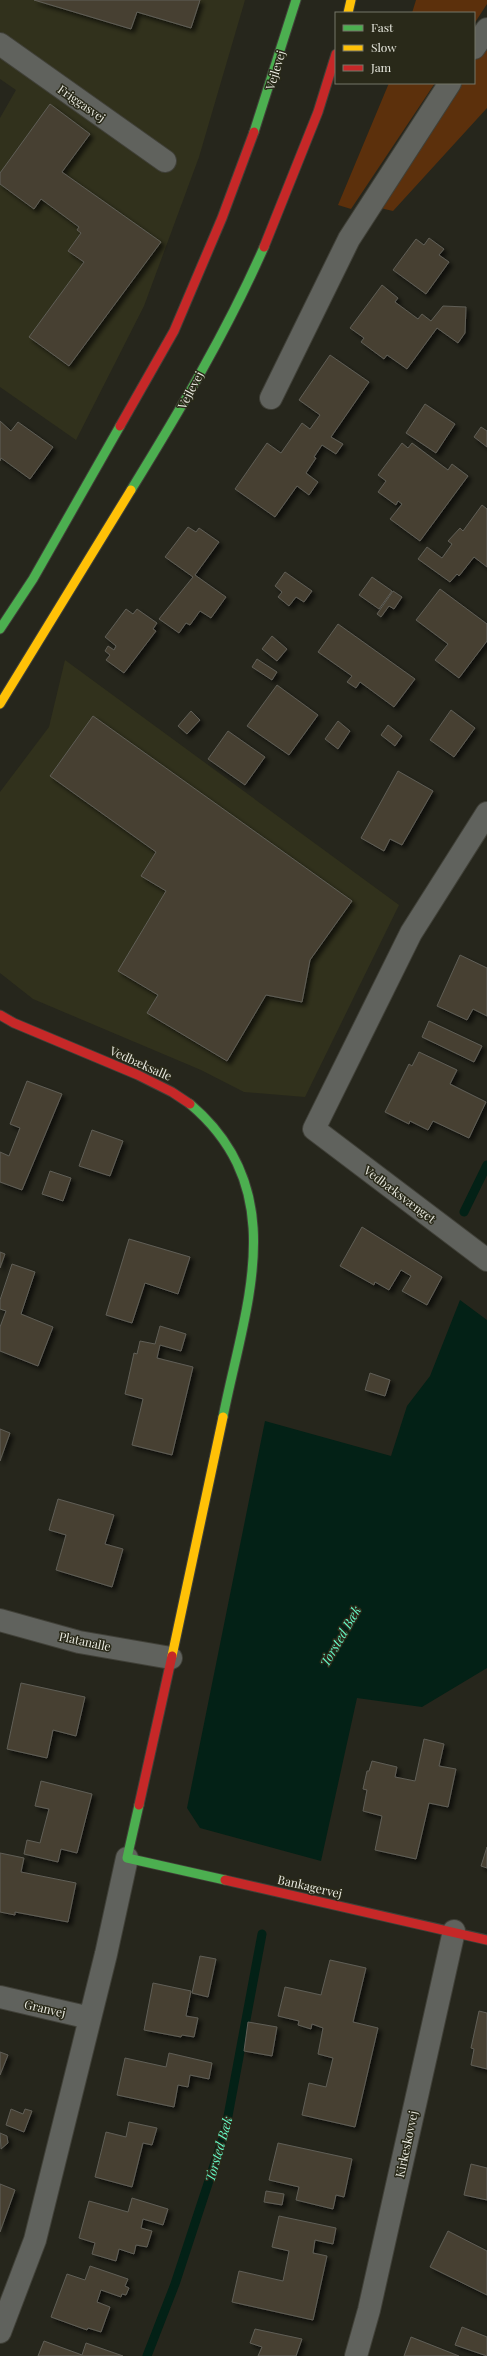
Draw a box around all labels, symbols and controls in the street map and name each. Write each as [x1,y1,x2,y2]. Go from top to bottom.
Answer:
legend [335,12,475,84]
text: Fast [371,19,394,35]
text: Slow [371,39,397,55]
street label: Vejlevej [261,48,289,93]
text: Jam [370,59,392,75]
street label: Friggasvej [55,81,109,125]
street label: Vejlevej [173,368,207,413]
street label: Vedbæksalle [107,1042,175,1084]
street label: Vedbæksvænget [360,1161,440,1227]
water label: Torsted Bæk [316,1602,364,1670]
street label: Platanalle [58,1628,112,1654]
street label: Bankagervej [276,1871,344,1901]
street label: Granvej [23,1995,67,2021]
street label: Kirkeskovvej [391,2109,421,2179]
water label: Torsted Bæk [201,2114,236,2184]

